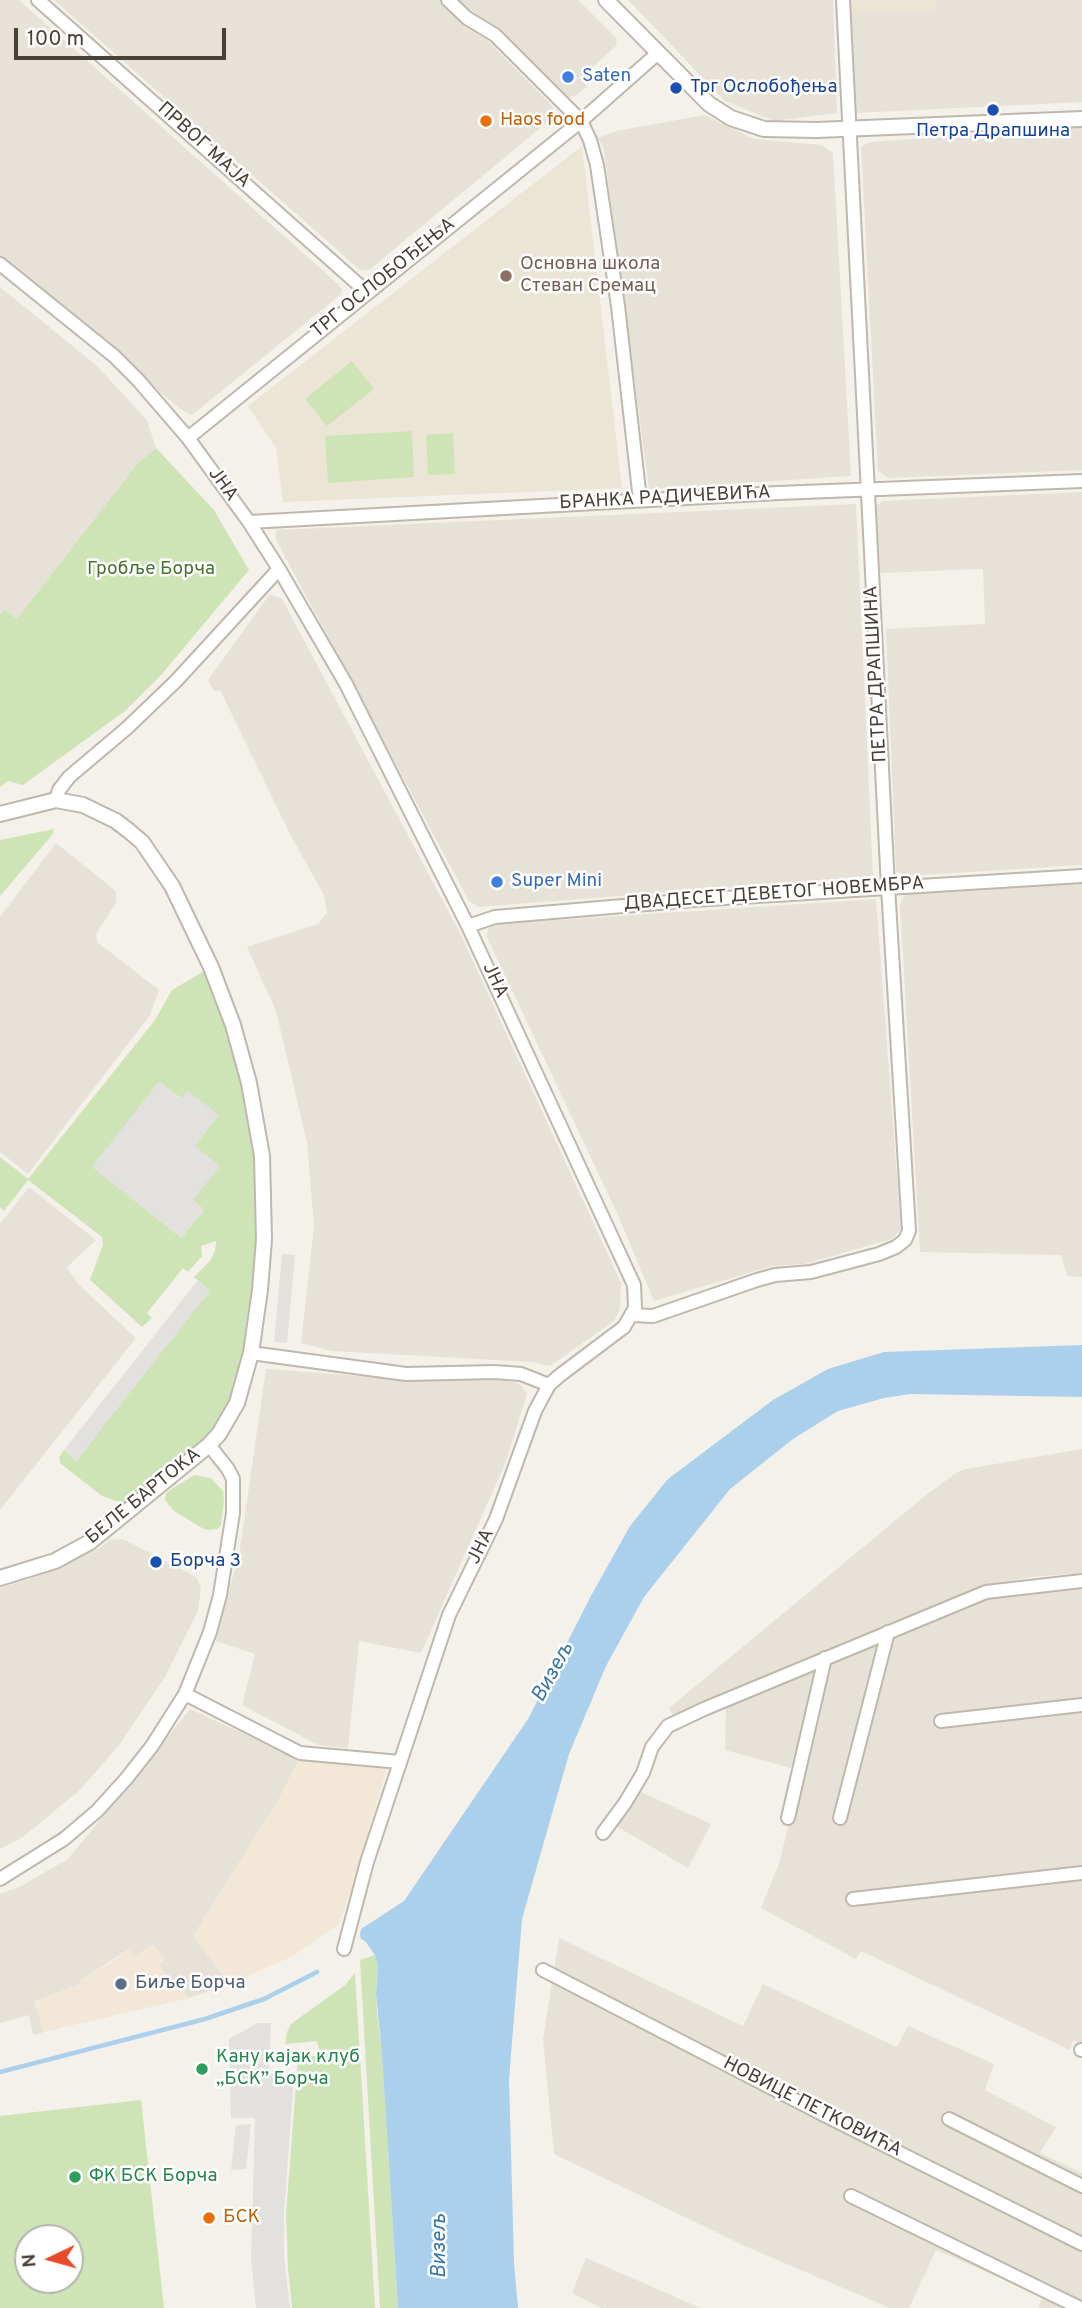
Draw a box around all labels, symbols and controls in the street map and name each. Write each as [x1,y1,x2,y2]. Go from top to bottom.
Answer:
scale bar [18,14,229,58]
text: 100 m [27,26,84,53]
place label: Saten [582,66,631,88]
marker: Saten [560,69,576,85]
place label: Трг Ослобођења [690,77,837,99]
marker: Трг Ослобођења [668,80,684,96]
street label: ПРВОГ МАЈА [152,98,254,194]
marker: Петра Драпшина [985,102,1001,118]
place label: Haos food [500,110,585,132]
marker: Haos food [478,113,494,129]
place label: Петра Драпшина [916,121,1070,143]
street label: ТРГ ОСЛОБОЂЕЊА [307,214,461,344]
place label: Основна школа Стеван Сремац [520,254,660,298]
marker: Основна школа Стеван Сремац [498,268,514,284]
street label: ЈНА [202,464,242,506]
street label: БРАНКА РАДИЧЕВИЋА [559,482,771,516]
park label: Гробље Борча [87,559,215,581]
street label: ПЕТРА ДРАПШИНА [861,585,893,763]
place label: Super Mini [511,871,602,893]
street label: ДВАДЕСЕТ ДЕВЕТОГ НОВЕМБРА [623,873,925,917]
marker: Super Mini [489,874,505,890]
street label: ЈНА [476,960,512,1002]
street label: БЕЛЕ БАРТОКА [82,1444,206,1550]
street label: ЈНА [464,1526,500,1568]
place label: Борча 3 [170,1551,241,1573]
marker: Борча 3 [148,1554,164,1570]
water label: Визељ [527,1639,581,1707]
place label: Биље Борча [135,1973,245,1995]
marker: Биље Борча [113,1976,129,1992]
place label: Кану кајак клуб „БСК” Борча [216,2047,360,2091]
street label: НОВИЦЕ ПЕТКОВИЋА [719,2053,905,2163]
marker: Кану кајак клуб „БСК” Борча [194,2061,210,2077]
place label: ФК БСК Борча [89,2166,217,2188]
marker: ФК БСК Борча [67,2169,83,2185]
place label: БСК [223,2207,260,2229]
marker: БСК [201,2210,217,2226]
water label: Визељ [428,2214,454,2278]
north arrow [14,2224,84,2294]
text: N [18,2253,43,2269]

